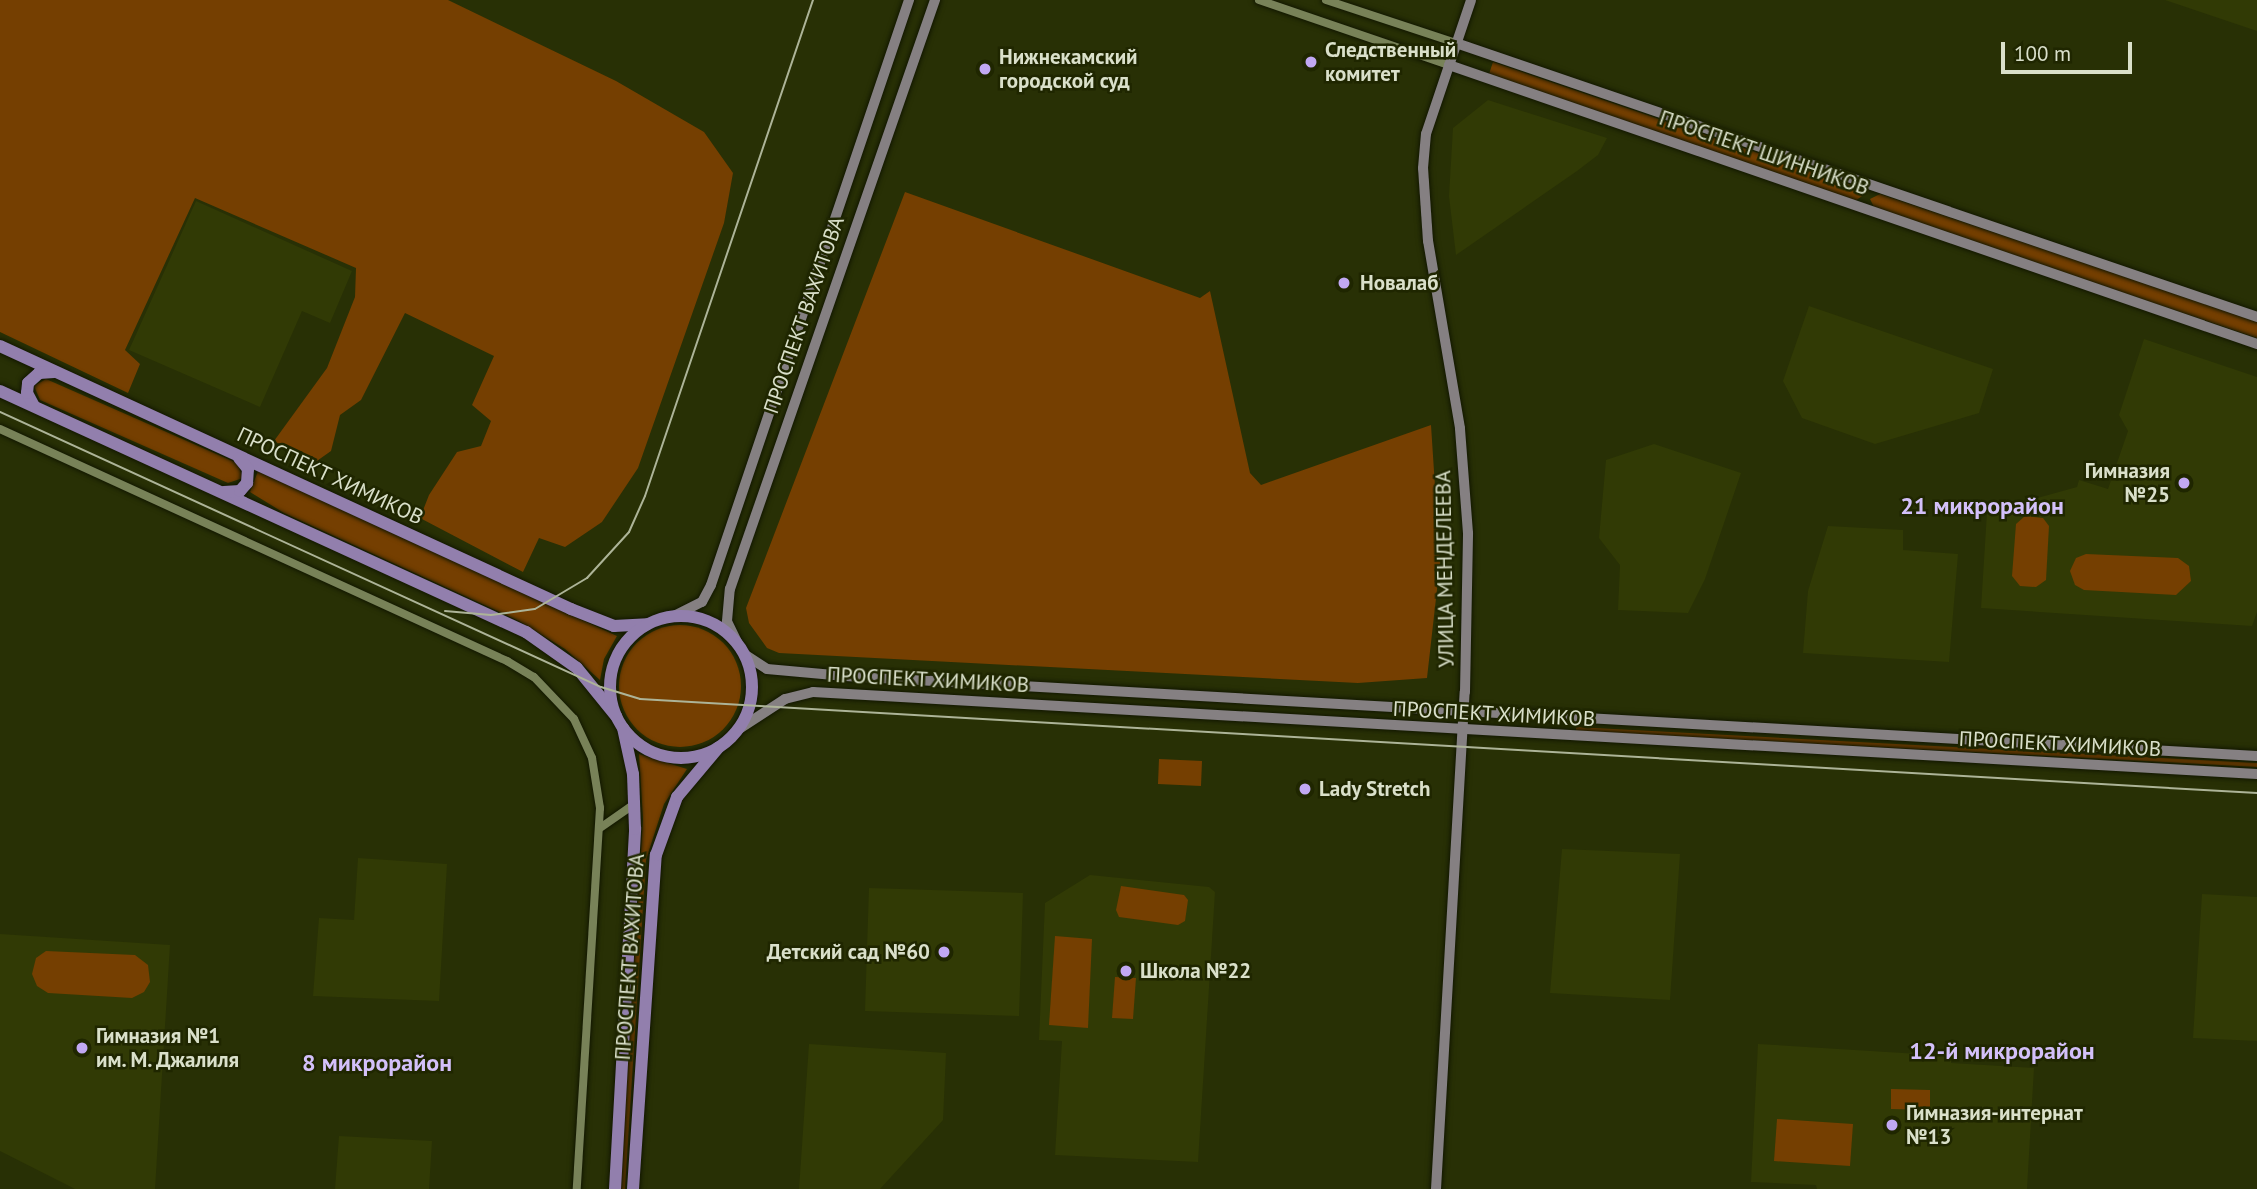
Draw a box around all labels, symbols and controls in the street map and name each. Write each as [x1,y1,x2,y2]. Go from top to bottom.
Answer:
scale bar [2005,28,2136,72]
place label: Следственный комитет [1325,37,1456,87]
text: 100 m [2014,40,2071,67]
place label: Нижнекамский городской суд [999,44,1138,94]
marker: Следственный комитет [1303,54,1319,70]
marker: Нижнекамский городской суд [977,61,993,77]
street label: ПРОСПЕКТ ШИННИКОВ [1656,105,1872,201]
street label: ПРОСПЕКТ ВАХИТОВА [758,213,850,417]
place label: Новалаб [1360,270,1438,296]
marker: Новалаб [1334,273,1354,293]
street label: ПРОСПЕКТ ХИМИКОВ [232,422,428,530]
place label: Гимназия №25 [2085,458,2170,508]
street label: УЛИЦА МЕНДЕЛЕЕВА [1431,470,1459,668]
marker: Гимназия №25 [2176,475,2192,491]
district label: 21 микрорайон [1900,492,2064,520]
street label: ПРОСПЕКТ ХИМИКОВ [826,662,1030,698]
street label: ПРОСПЕКТ ХИМИКОВ [1392,696,1596,732]
street label: ПРОСПЕКТ ХИМИКОВ [1958,726,2162,762]
place label: Lady Stretch [1319,776,1431,802]
marker: Lady Stretch [1297,781,1313,797]
street label: ПРОСПЕКТ ВАХИТОВА [610,853,650,1061]
place label: Детский сад №60 [767,939,930,965]
marker: Детский сад №60 [936,944,952,960]
place label: Школа №22 [1140,958,1251,984]
marker: Школа №22 [1118,963,1134,979]
place label: Гимназия №1 им. М. Джалиля [96,1023,242,1073]
district label: 12-й микрорайон [1909,1037,2095,1065]
marker: Гимназия №1 им. М. Джалиля [74,1040,90,1056]
district label: 8 микрорайон [302,1049,452,1077]
place label: Гимназия-интернат №13 [1906,1100,2083,1150]
marker: Гимназия-интернат №13 [1884,1117,1900,1133]

